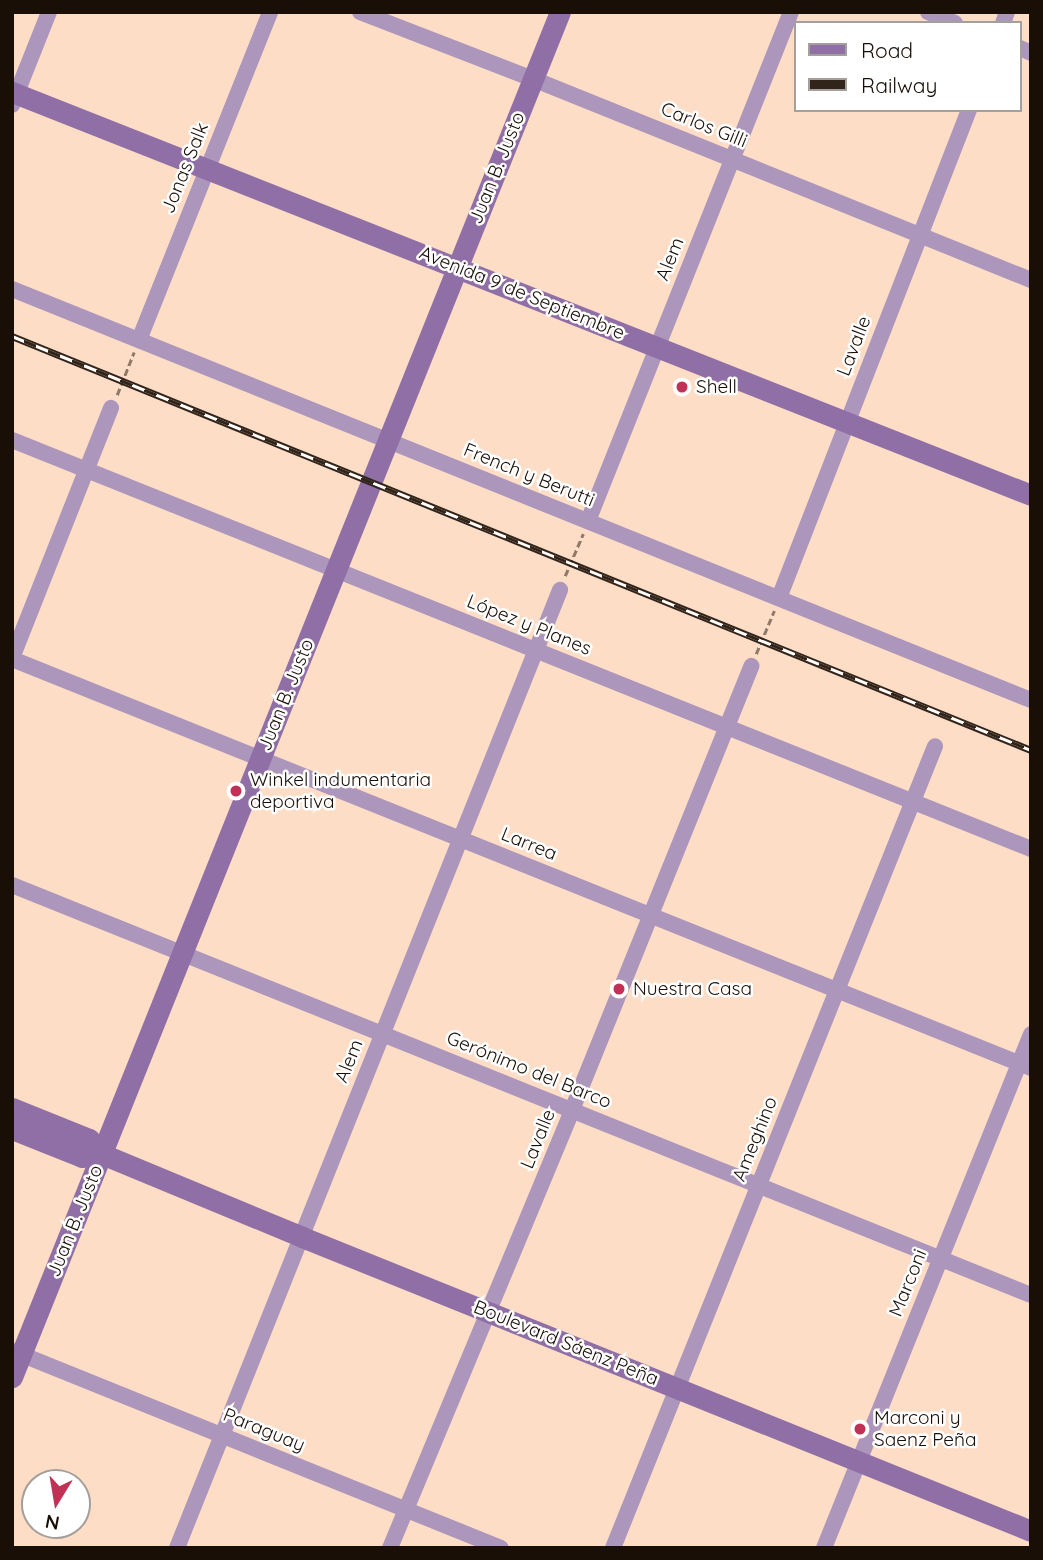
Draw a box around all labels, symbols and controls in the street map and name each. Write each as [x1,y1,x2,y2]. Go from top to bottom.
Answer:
legend [794,21,1022,112]
text: Road [861,37,913,63]
text: Railway [861,72,937,98]
street label: Carlos Gilli [658,97,750,153]
street label: Juan B. Justo [464,109,530,227]
street label: Jonas Salk [157,119,213,217]
street label: Alem [651,234,689,284]
street label: Avenida 9 de Septiembre [416,241,628,345]
street label: Lavalle [832,313,876,379]
place label: Shell [696,376,737,398]
marker: Shell [674,379,690,395]
street label: French y Berutti [460,438,598,512]
street label: López y Planes [464,590,594,660]
street label: Juan B. Justo [253,636,319,754]
place label: Winkel indumentaria deportiva [250,769,431,813]
marker: Winkel indumentaria deportiva [228,783,244,799]
street label: Larrea [498,823,560,865]
place label: Nuestra Casa [633,978,752,1000]
marker: Nuestra Casa [611,981,627,997]
street label: Gerónimo del Barco [443,1027,615,1113]
street label: Alem [330,1036,368,1086]
street label: Ameghino [728,1093,782,1185]
street label: Lavalle [516,1106,560,1172]
street label: Juan B. Justo [42,1162,108,1280]
street label: Marconi [884,1246,932,1320]
street label: Boulevard Sáenz Peña [470,1296,662,1390]
street label: Paraguay [220,1403,308,1457]
place label: Marconi y Saenz Peña [874,1407,977,1451]
marker: Marconi y Saenz Peña [852,1421,868,1437]
north arrow [21,1469,91,1539]
text: N [43,1510,62,1536]

